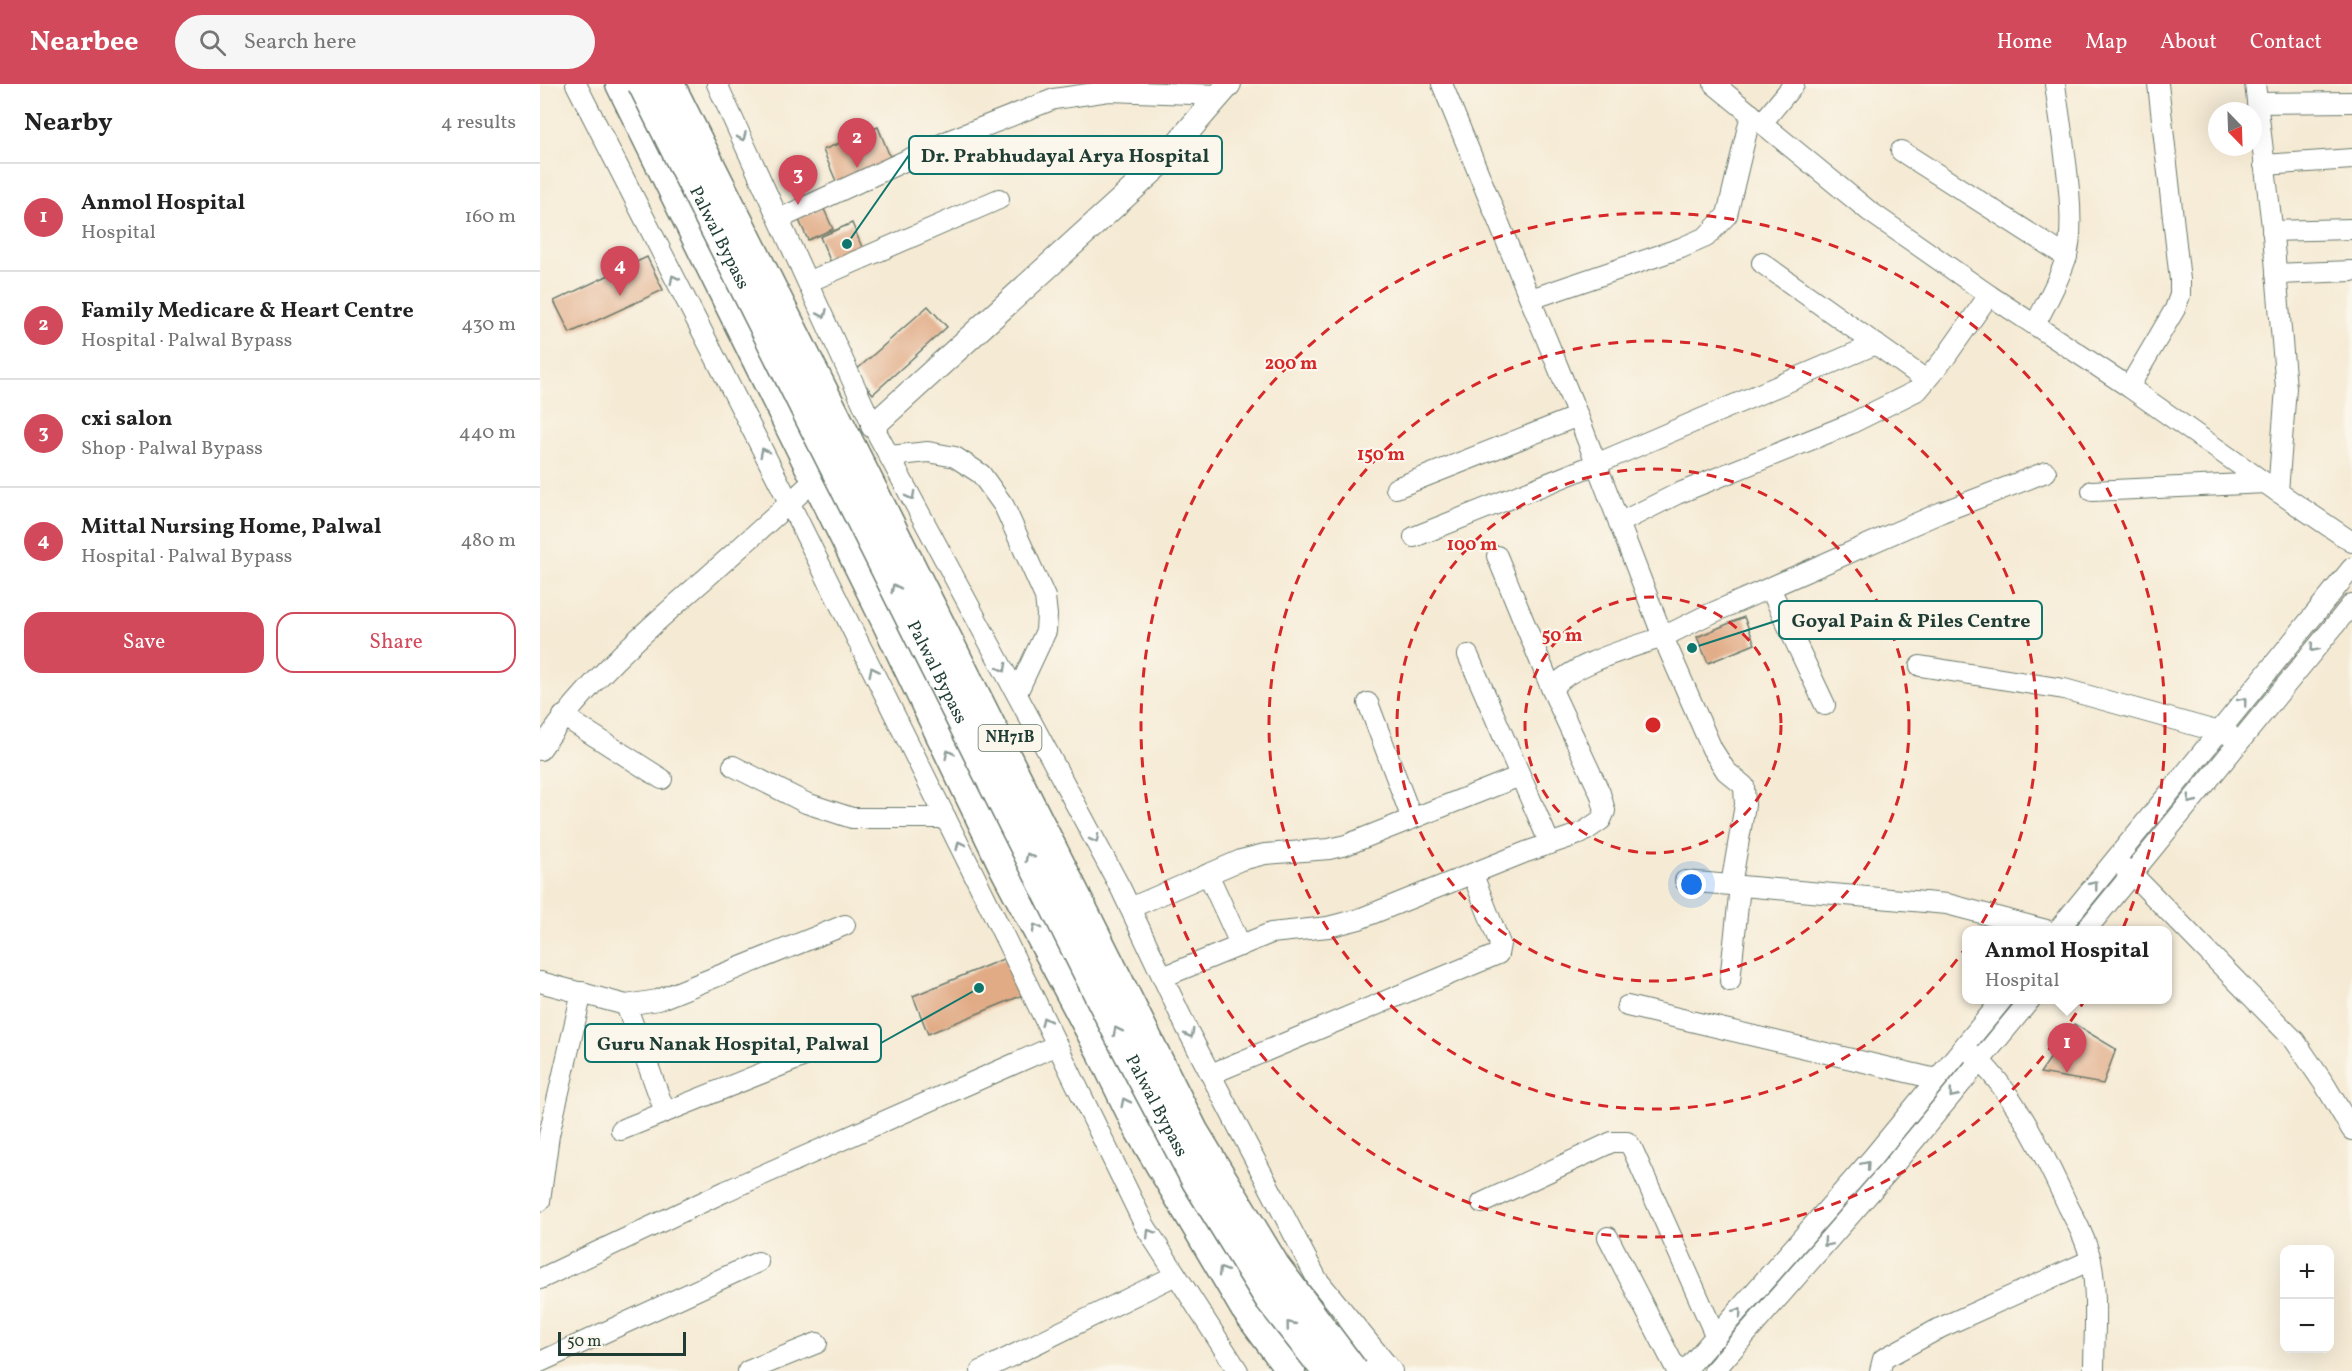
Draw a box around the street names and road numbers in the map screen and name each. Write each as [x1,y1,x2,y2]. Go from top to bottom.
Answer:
street label: Palwal Bypass [683,182,755,294]
street label: Palwal Bypass [900,616,973,728]
road number: NH71B [978,725,1042,751]
street label: Palwal Bypass [1119,1050,1194,1161]

